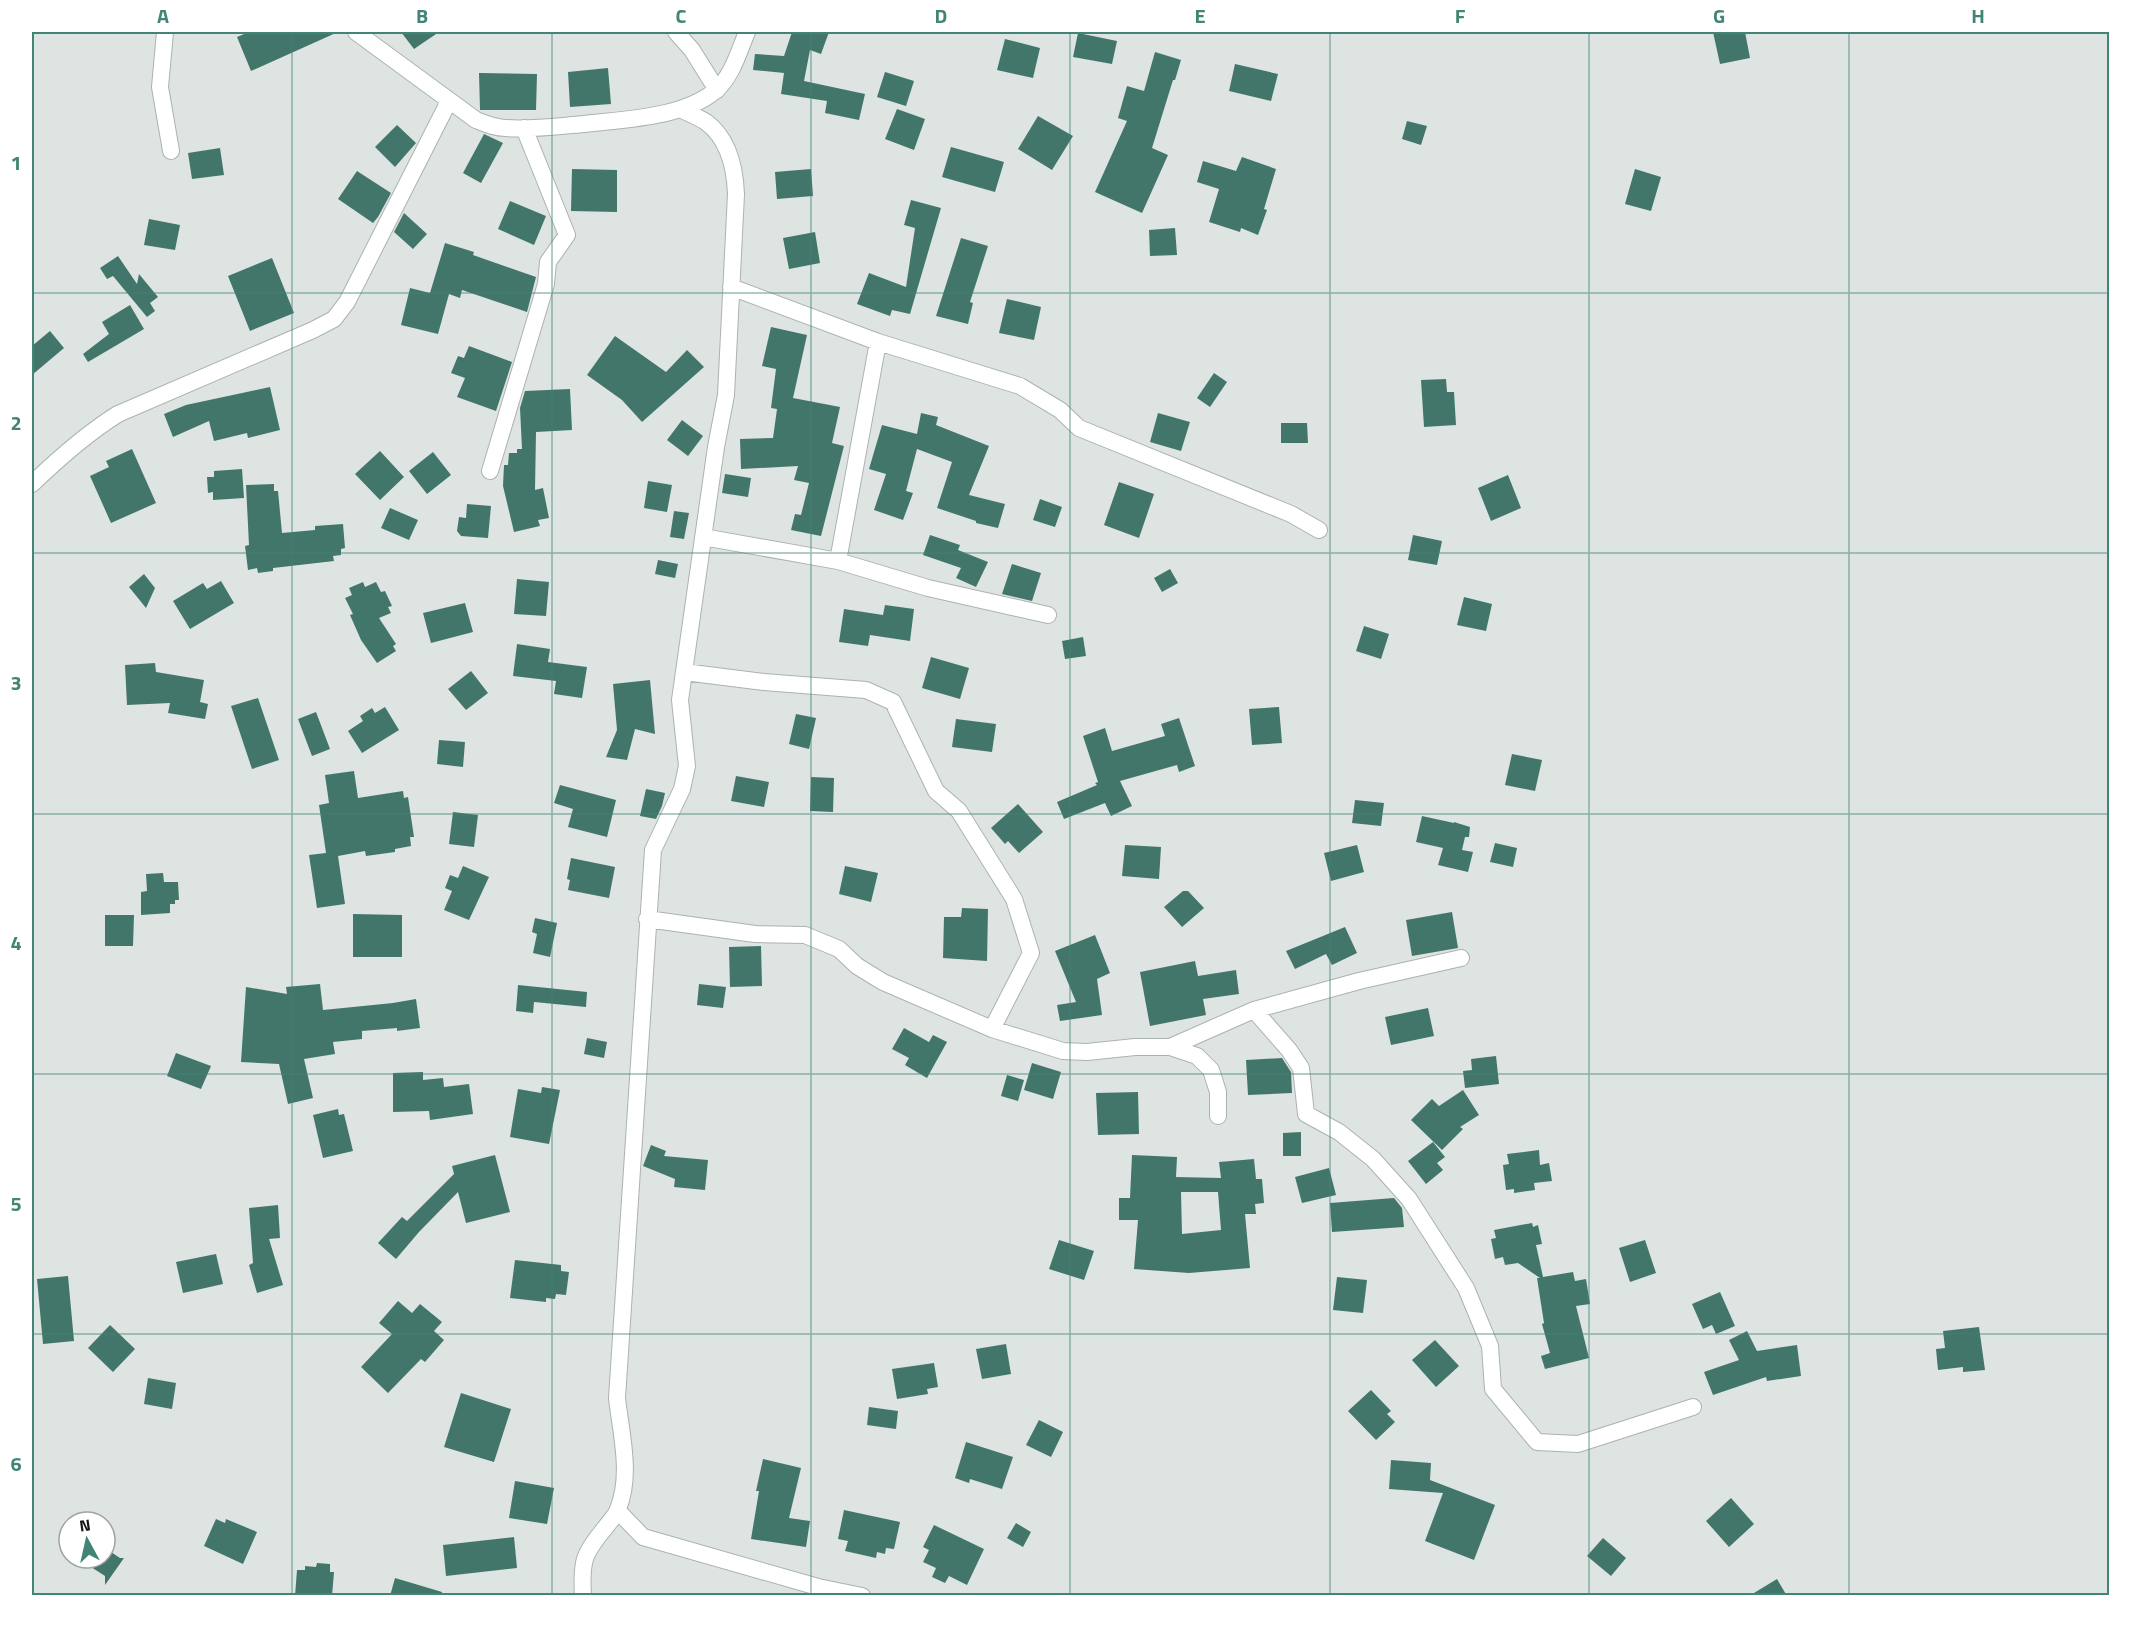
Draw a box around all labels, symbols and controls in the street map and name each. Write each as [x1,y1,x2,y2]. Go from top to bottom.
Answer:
text: A [157,0,169,31]
text: B [416,0,428,31]
text: C [676,0,687,31]
text: D [935,0,947,31]
text: E [1194,0,1206,31]
text: F [1455,0,1466,31]
text: G [1713,0,1725,31]
text: H [1971,0,1985,31]
text: 1 [10,147,22,178]
text: 2 [10,407,22,438]
text: 3 [10,667,22,698]
text: 4 [10,927,22,958]
text: 5 [10,1188,22,1219]
text: 6 [10,1448,22,1479]
north arrow [57,1510,117,1570]
text: N [78,1512,92,1538]

